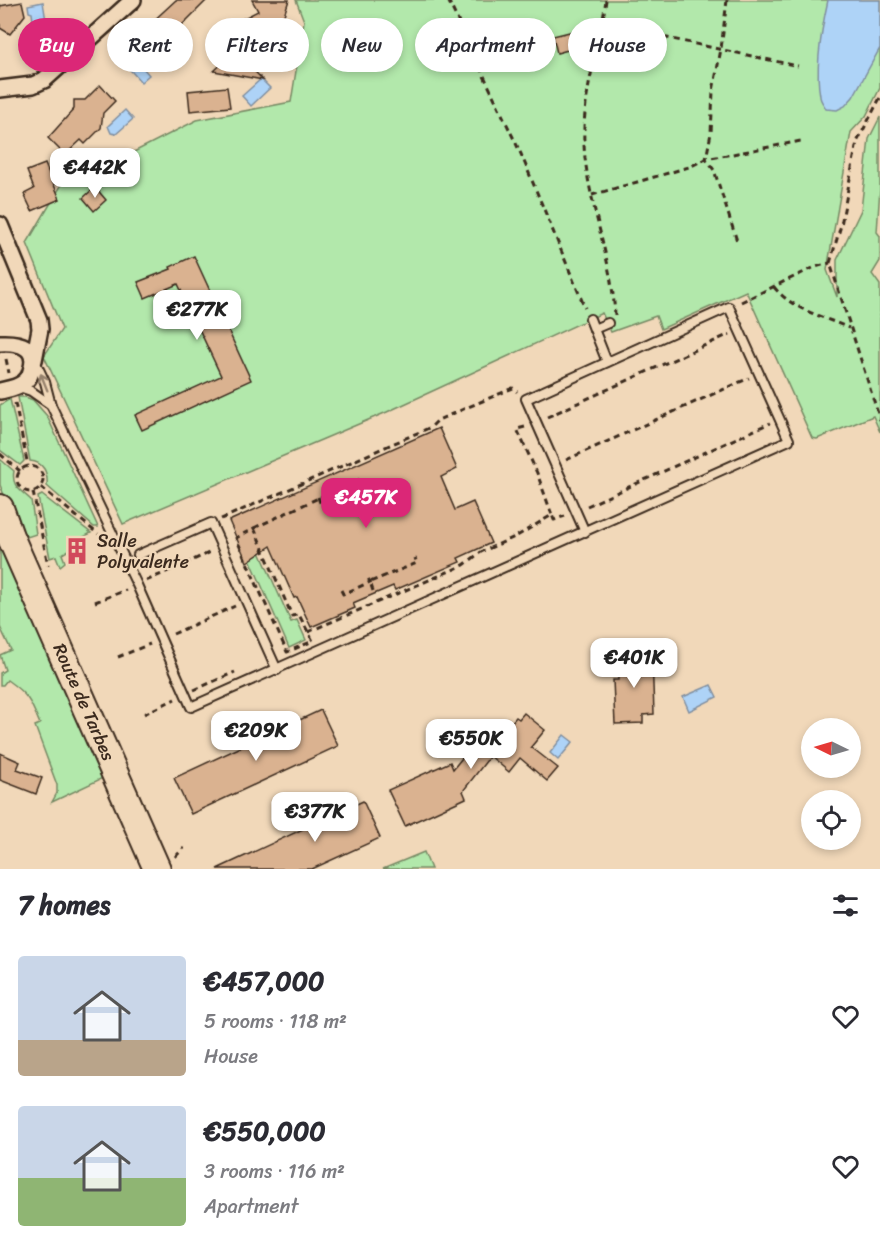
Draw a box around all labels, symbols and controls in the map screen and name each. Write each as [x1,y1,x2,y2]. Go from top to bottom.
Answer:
chip: Buy [18,18,95,72]
chip: Rent [107,18,193,72]
chip: Filters [205,18,309,72]
chip: New [321,18,403,72]
chip: Apartment [415,18,556,72]
chip: House [568,18,667,72]
pin: €442K [53,148,137,199]
text: €442K [64,150,126,185]
pin: €277K [155,290,239,341]
text: €277K [167,292,227,327]
one-way arrow [38,373,49,392]
pin: €457K [324,478,408,529]
text: €457K [335,480,397,515]
place label: Salle Polyvalente [97,525,189,578]
building icon: Salle Polyvalente [62,536,92,566]
street label: Route de Tarbes [44,638,125,767]
pin: €401K [592,638,676,689]
text: €401K [604,640,664,675]
pin: €209K [214,711,298,762]
text: €209K [225,713,287,748]
north arrow [801,718,861,778]
map controls [801,718,861,850]
pin: €550K [429,719,513,770]
text: €550K [440,721,502,756]
button: locate [801,790,861,850]
pin: €377K [273,792,357,843]
text: €377K [285,794,345,829]
text: 7 homes [18,882,110,928]
icon: filters [829,889,862,922]
text: €457,000 [204,958,325,1004]
icon: home [66,980,138,1052]
icon: heart [829,1000,862,1033]
text: 5 rooms · 118 m² [204,1004,347,1039]
text: House [204,1039,258,1074]
text: €550,000 [204,1108,326,1154]
icon: home [66,1130,138,1202]
icon: heart [829,1150,862,1183]
text: 3 rooms · 116 m² [204,1154,345,1189]
text: Apartment [204,1189,298,1224]

